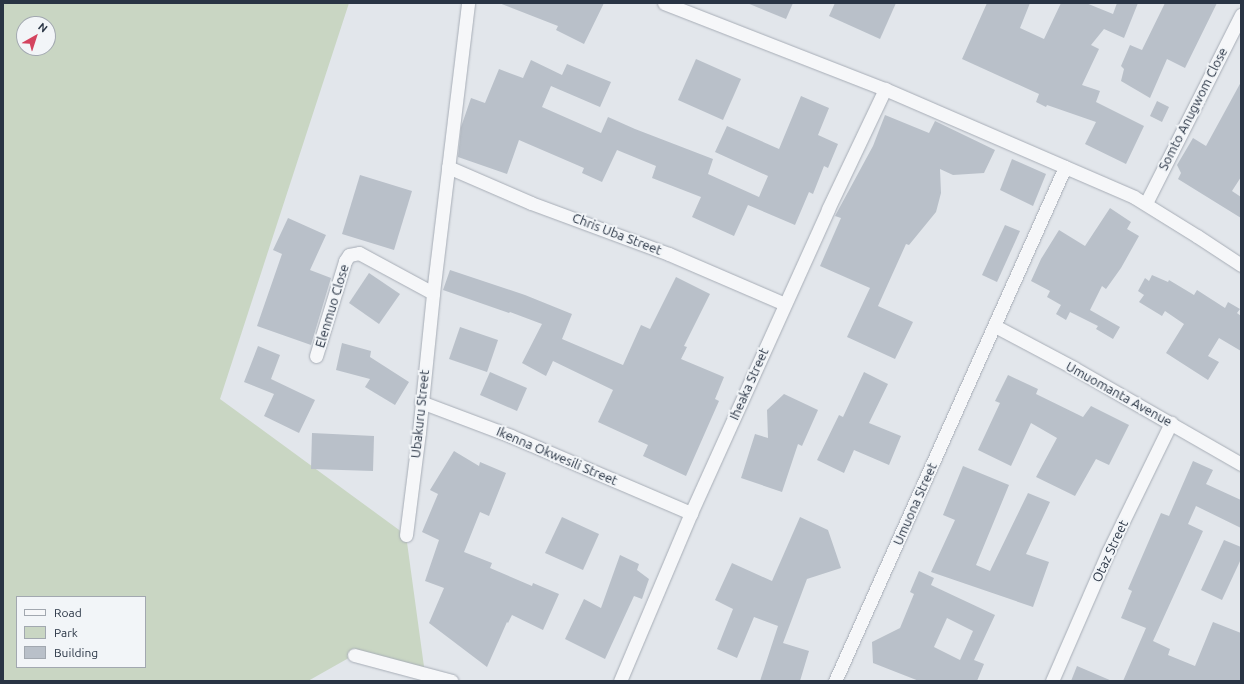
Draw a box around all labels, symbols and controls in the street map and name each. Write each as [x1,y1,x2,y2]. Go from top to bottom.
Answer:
north arrow [16,16,56,56]
text: N [36,20,50,35]
street label: Somto Anugwom Close [1155,45,1231,173]
street label: Chris Uba Street [570,210,664,258]
street label: Elenmuo Close [312,262,352,350]
street label: Iheaka Street [726,346,772,422]
street label: Umuomanta Avenue [1063,358,1175,430]
street label: Ubakuru Street [408,369,432,459]
street label: Ikenna Okwesili Street [494,423,620,489]
street label: Umuona Street [890,460,940,548]
street label: Otaz Street [1089,517,1131,585]
legend [16,596,146,668]
text: Road [54,606,82,619]
text: Park [54,626,78,639]
text: Building [54,646,98,659]

